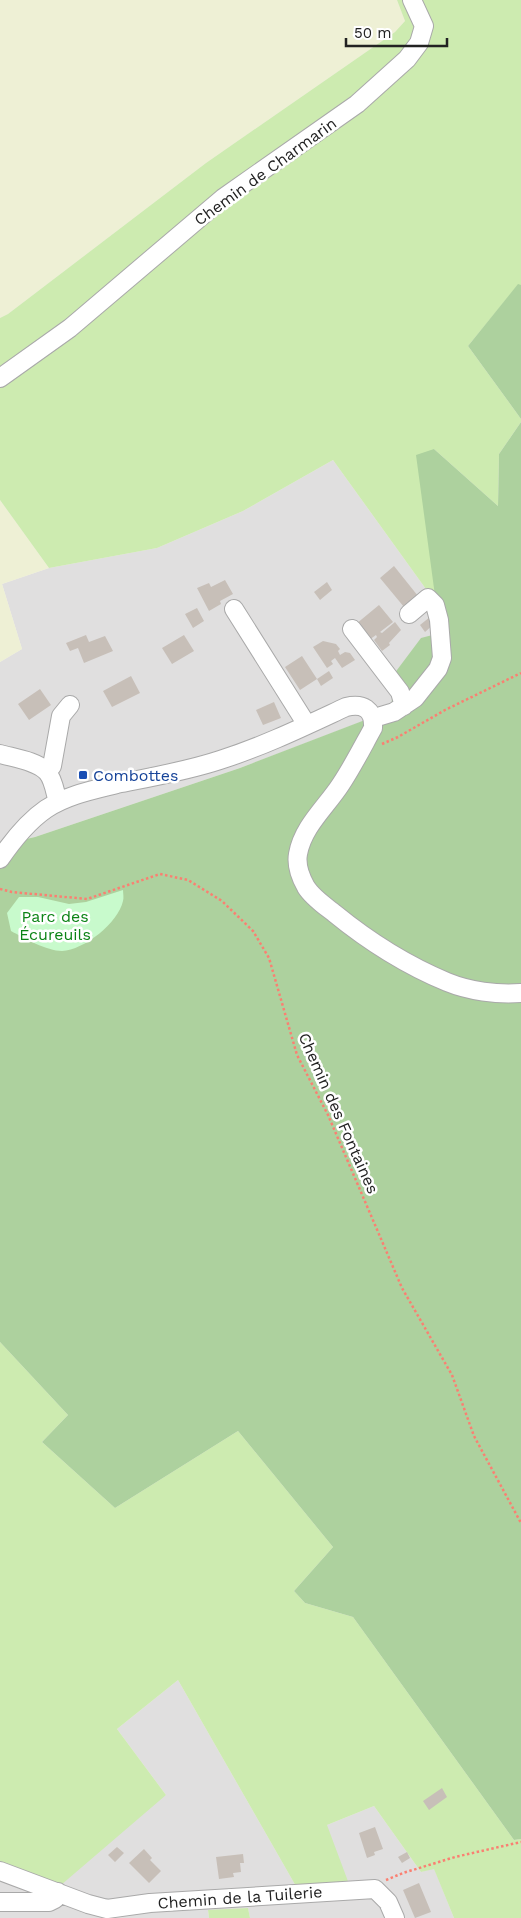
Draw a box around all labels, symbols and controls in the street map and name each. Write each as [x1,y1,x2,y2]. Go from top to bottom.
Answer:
scale bar [346,15,447,47]
text: 50 m [354,24,391,42]
street label: Chemin de Charmarin [190,113,340,229]
place label: Combottes [93,766,178,785]
marker: Combottes [77,769,89,781]
park label: Parc des Écureuils [19,907,91,944]
street label: Chemin des Fontaines [294,1030,383,1197]
street label: Chemin de la Tuilerie [157,1882,323,1913]

